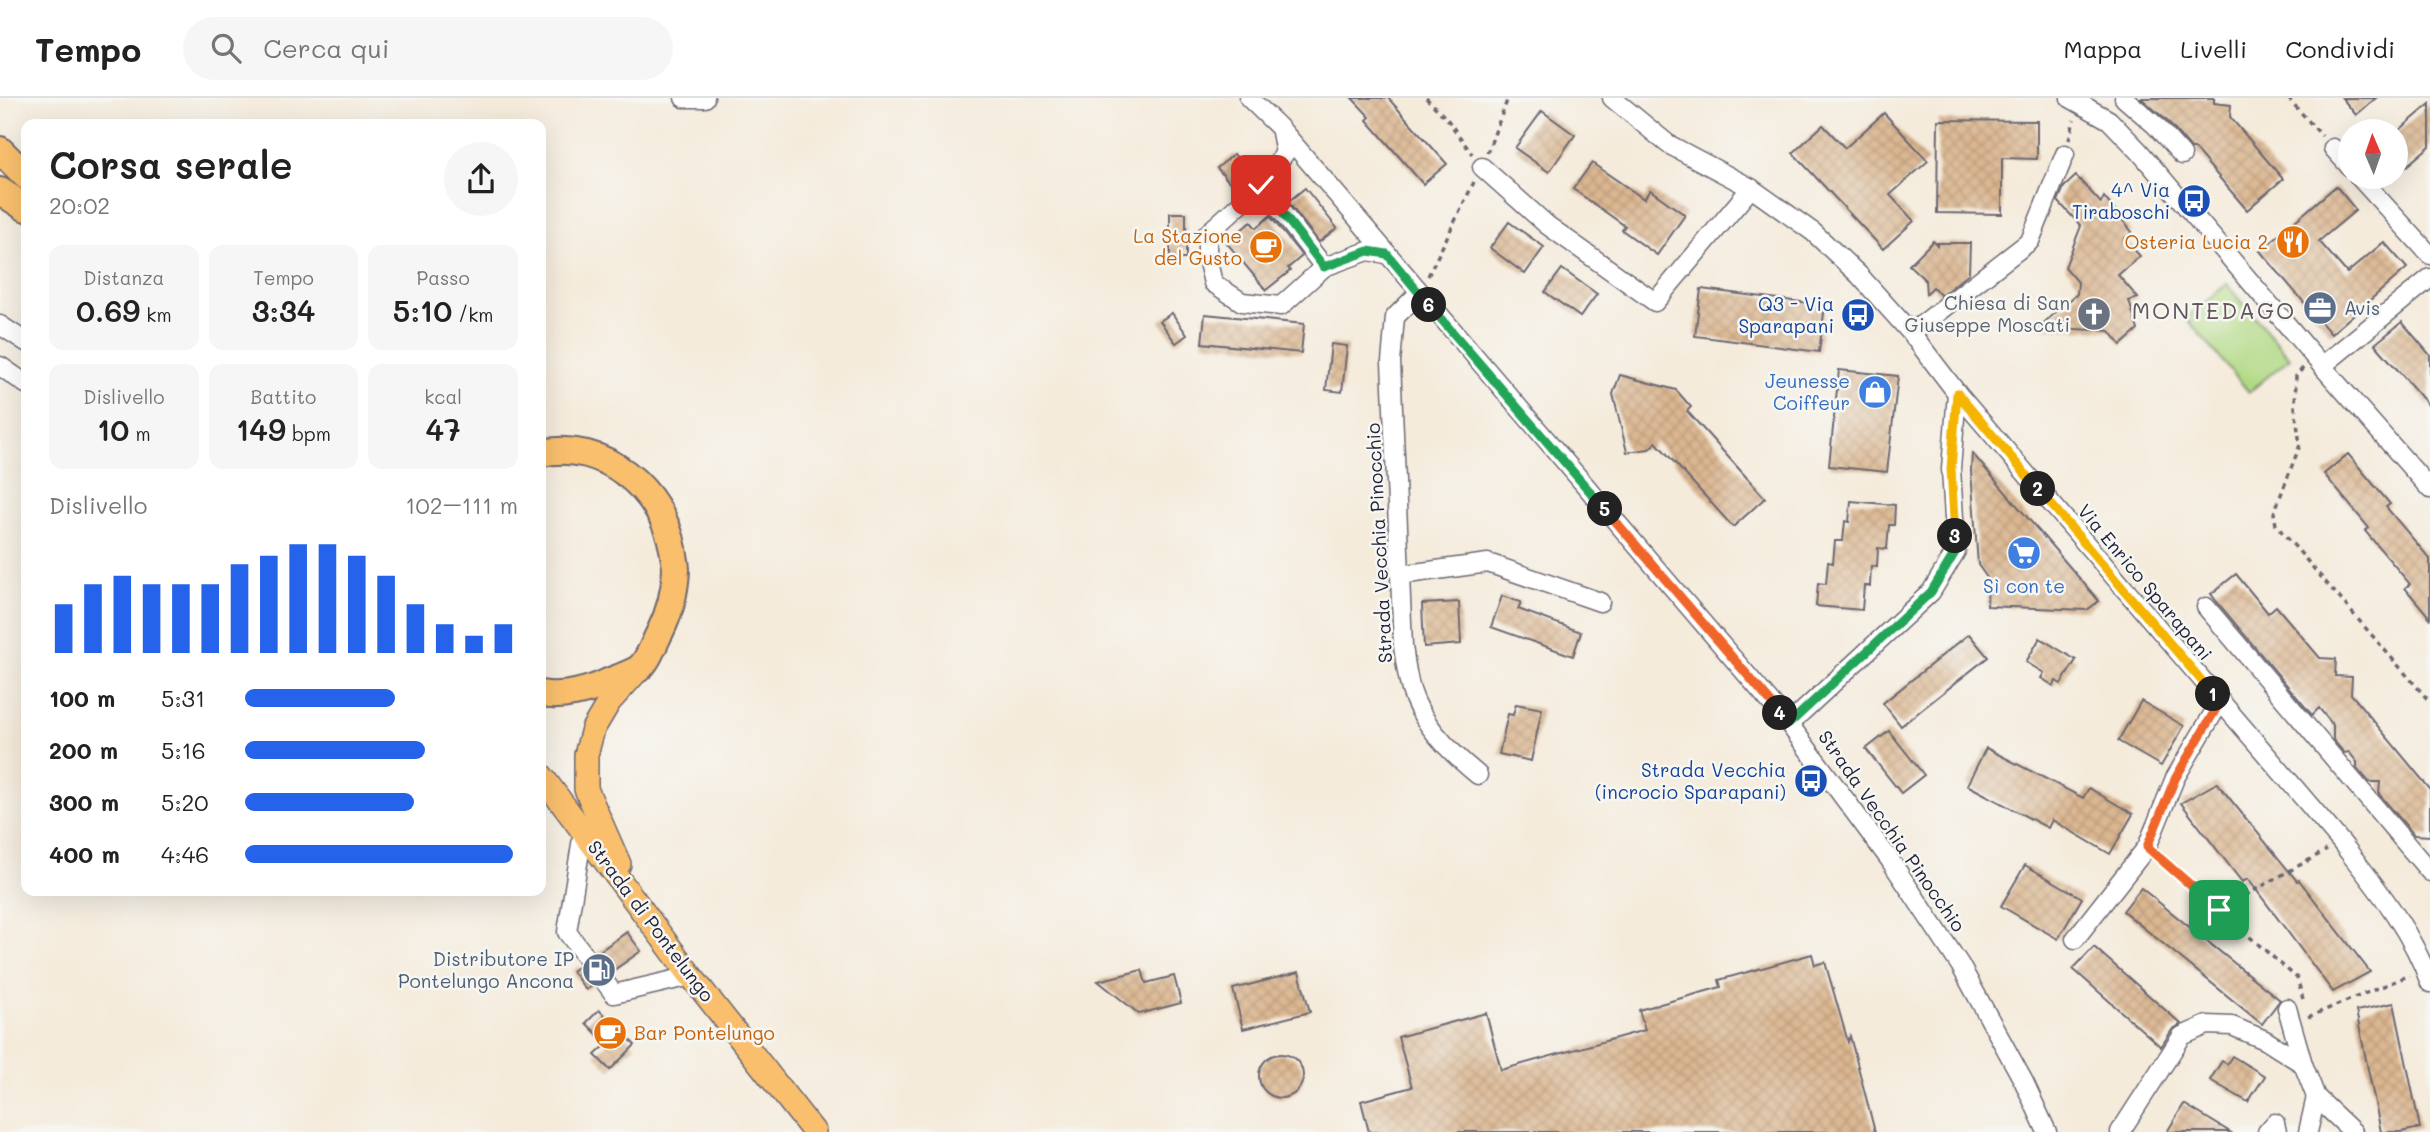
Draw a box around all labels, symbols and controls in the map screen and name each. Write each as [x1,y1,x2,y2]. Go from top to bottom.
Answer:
search box [183,17,673,80]
text: Tempo [35,27,141,70]
icon: search [207,29,245,67]
text: Cerca qui [263,31,390,65]
text: Mappa [2064,33,2142,64]
text: Livelli [2180,33,2247,64]
text: Condividi [2285,33,2395,64]
north arrow [2338,119,2408,189]
map controls [2338,119,2408,189]
text: Corsa serale [49,139,293,189]
button: share [444,142,518,216]
pin [1231,155,1291,215]
icon: check [1242,166,1280,204]
place label: 4^ Via Tiraboschi [2072,177,2170,224]
bus stop icon: 4^ Via Tiraboschi [2175,182,2213,220]
text: 20:02 [49,190,110,220]
place label: La Stazione del Gusto [1133,223,1242,270]
restaurant icon: Osteria Lucia 2 [2274,223,2312,261]
cafe icon: La Stazione del Gusto [1247,228,1285,266]
place label: Osteria Lucia 2 [2124,229,2268,254]
text: Distanza [83,265,164,290]
text: Tempo [253,265,314,290]
text: Passo [417,265,470,290]
pin: 6 [1412,288,1446,322]
office icon: Avis [2301,289,2339,327]
text: 0.69 [76,290,140,330]
text: 3:34 [252,290,315,330]
text: 5:10 [393,290,452,330]
place label: Chiesa di San Giuseppe Moscati [1905,290,2070,337]
place label: Q3 - Via Sparapani [1738,291,1834,338]
text: 6 [1423,292,1434,317]
church icon: Chiesa di San Giuseppe Moscati [2075,295,2113,333]
district label: MONTEDAGO [2132,295,2296,325]
place label: Avis [2344,295,2380,320]
bus stop icon: Q3 - Via Sparapani [1839,296,1877,334]
text: km [140,302,172,327]
text: /km [452,302,493,327]
place label: Jeunesse Coiffeur [1765,368,1850,415]
shop icon: Jeunesse Coiffeur [1856,373,1894,411]
text: Dislivello [83,384,164,409]
text: Battito [251,384,316,409]
text: kcal [424,384,462,409]
text: 10 [97,409,129,449]
text: 149 [236,409,286,449]
text: 47 [426,409,461,449]
text: m [129,421,151,446]
text: bpm [286,421,331,446]
street label: Strada Vecchia Pinocchio [1360,422,1397,664]
pin: 2 [2021,472,2056,506]
text: 2 [2032,476,2043,501]
text: Dislivello [49,490,147,520]
text: 102–111 m [405,490,518,520]
pin: 5 [1588,492,1622,526]
text: 5 [1599,496,1610,521]
street label: Via Enrico Sparapani [2073,498,2218,665]
pin: 3 [1938,518,1972,554]
text: 3 [1949,523,1960,548]
supermarket icon: Sì con te [2005,534,2043,572]
place label: Sì con te [1983,573,2065,598]
pin: 1 [2196,676,2230,712]
text: 1 [2208,681,2217,706]
text: 100 m [49,683,115,713]
text: 5:31 [161,683,205,713]
pin: 4 [1762,696,1798,730]
text: 4 [1773,700,1786,725]
street label: Strada Vecchia Pinocchio [1813,725,1972,936]
text: 200 m [49,735,118,765]
text: 5:16 [161,735,206,765]
place label: Strada Vecchia (incrocio Sparapani) [1595,757,1786,804]
bus stop icon: Strada Vecchia (incrocio Sparapani) [1792,762,1830,800]
text: 300 m [49,787,119,817]
text: 5:20 [161,787,209,817]
street label: Strada di Pontelungo [582,835,720,1006]
text: 400 m [49,839,120,869]
text: 4:46 [161,839,209,869]
pin [2189,880,2249,940]
icon: arrive [2200,891,2238,929]
place label: Distributore IP Pontelungo Ancona [398,946,574,993]
fuel station icon: Distributore IP Pontelungo Ancona [580,951,618,989]
cafe icon: Bar Pontelungo [591,1014,629,1052]
place label: Bar Pontelungo [634,1020,775,1045]

